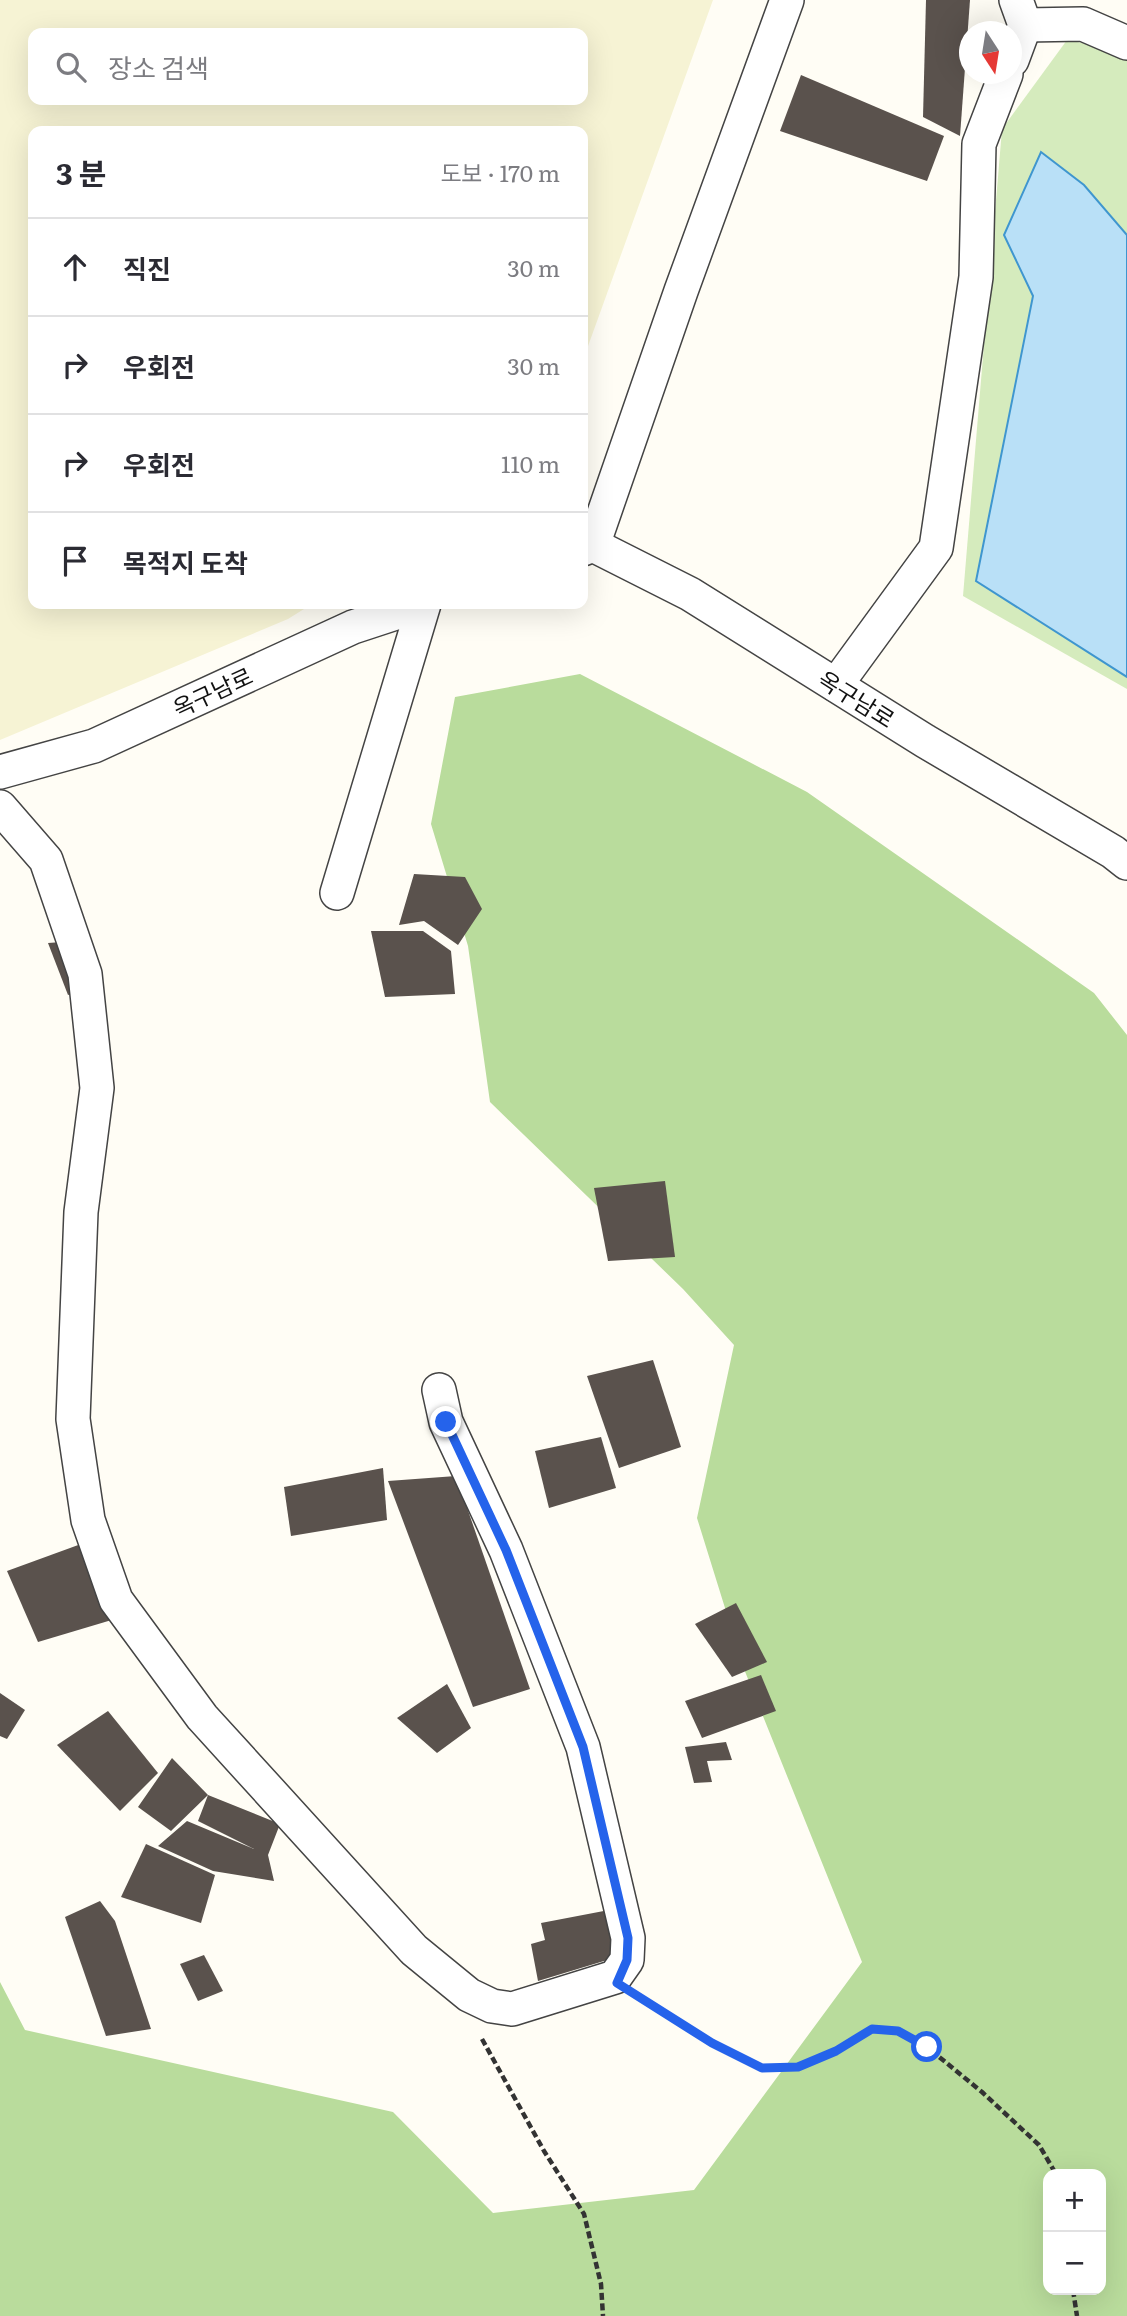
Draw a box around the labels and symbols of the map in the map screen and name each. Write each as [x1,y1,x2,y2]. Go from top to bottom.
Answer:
north arrow [959,21,1022,84]
street label: 옥구남로 [166,658,258,724]
street label: 옥구남로 [812,661,902,735]
route end [430,1406,461,1437]
route start [911,2031,942,2062]

